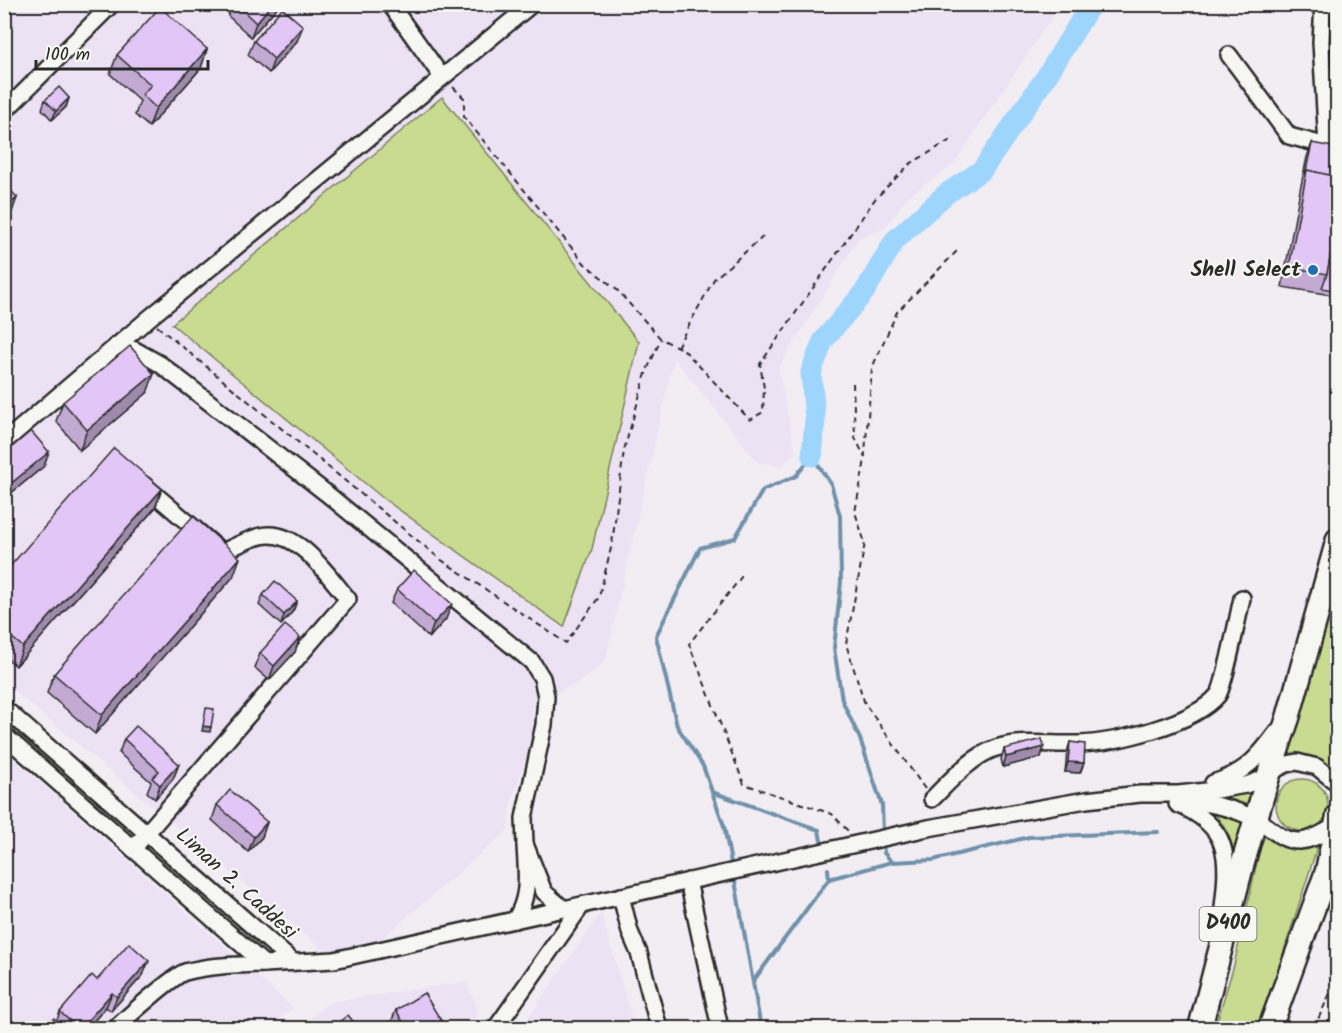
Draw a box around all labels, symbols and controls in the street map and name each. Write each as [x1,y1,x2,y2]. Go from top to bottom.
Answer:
scale bar [36,33,208,71]
text: 100 m [45,41,90,70]
place label: Shell Select [1191,254,1302,287]
marker: Shell Select [1306,263,1320,277]
street label: Liman 2. Caddesi [167,820,305,949]
road number: D400 [1200,907,1256,941]

